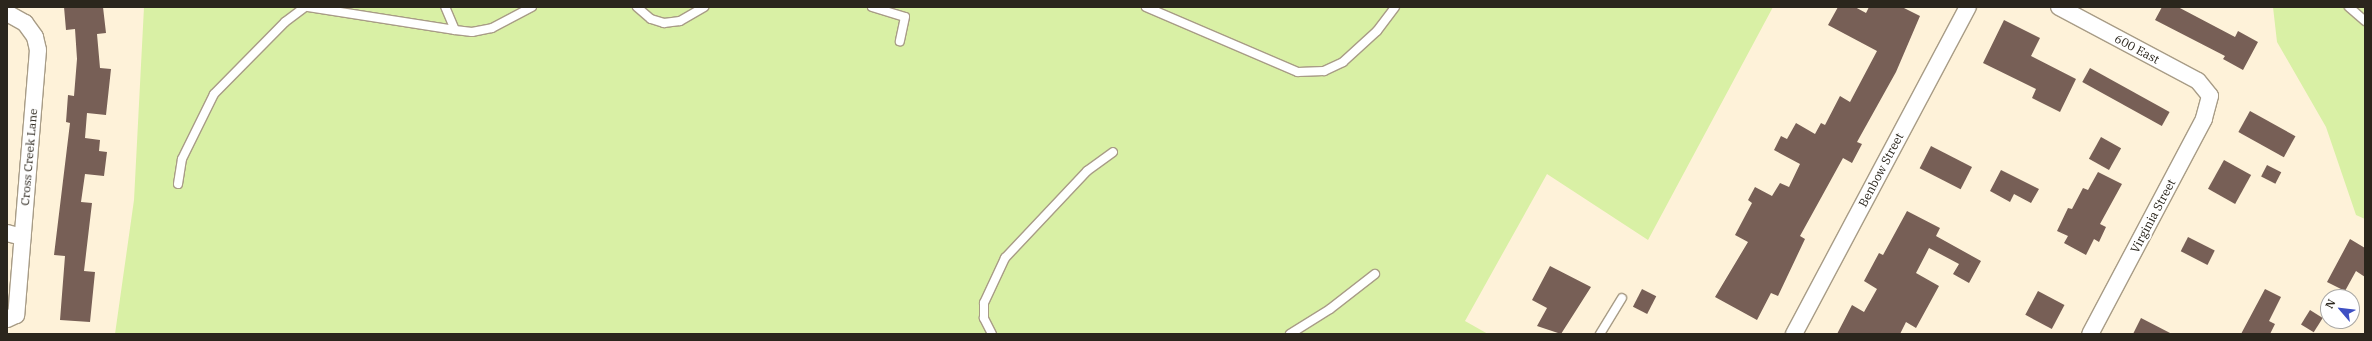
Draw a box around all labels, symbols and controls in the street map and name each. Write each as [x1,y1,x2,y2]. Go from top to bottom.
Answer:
street label: 600 East [2112,31,2162,67]
street label: Cross Creek Lane [18,108,40,206]
street label: Benbow Street [1855,130,1907,210]
street label: Virginia Street [2127,177,2179,255]
north arrow [2320,289,2360,329]
text: N [2322,297,2339,311]

